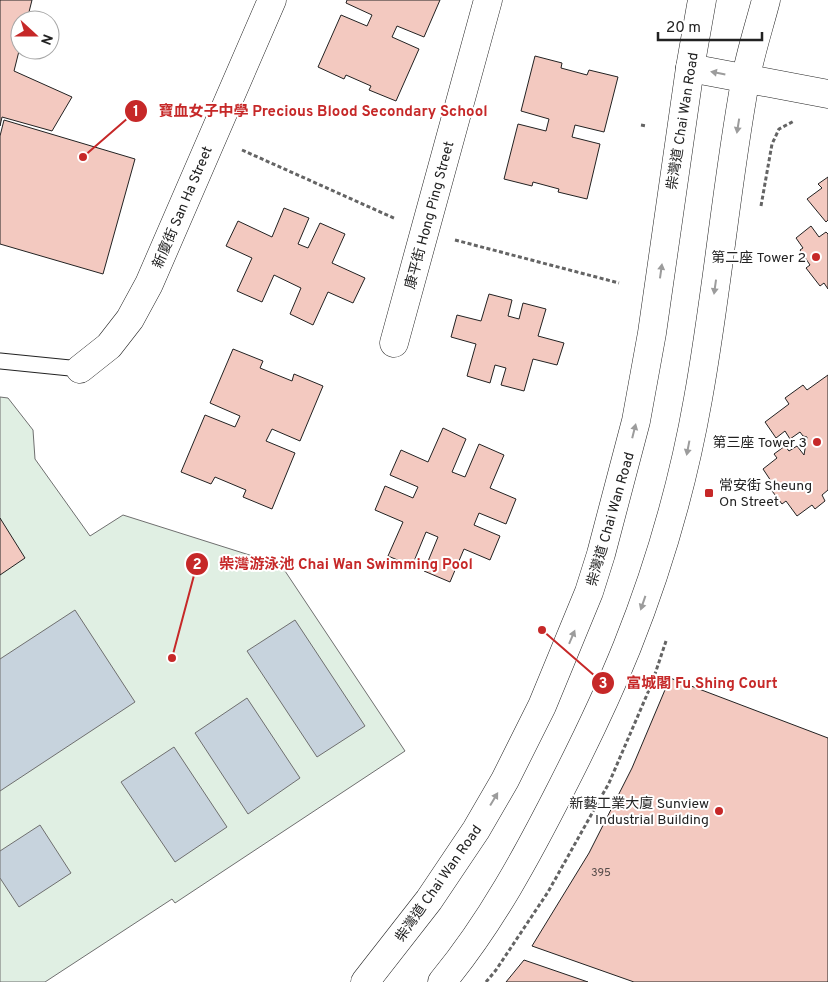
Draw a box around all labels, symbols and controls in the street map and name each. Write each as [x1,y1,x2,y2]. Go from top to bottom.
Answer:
north arrow [10,10,60,60]
scale bar [658,10,762,42]
text: 20 m [666,19,701,38]
text: N [36,31,55,47]
street label: 柴灣道 Chai Wan Road [664,51,703,191]
one-way arrow [710,69,725,77]
callout: 寶血女子中學 Precious Blood Secondary School [123,96,497,126]
text: 寶血女子中學 Precious Blood Secondary School [158,102,488,122]
text: 1 [133,103,139,122]
one-way arrow [734,119,742,135]
street label: 康平街 Hong Ping Street [403,140,458,291]
street label: 新廈街 San Ha Street [149,144,217,271]
place label: 第二座 Tower 2 [711,250,806,267]
marker: 第二座 Tower 2 [810,251,822,263]
one-way arrow [657,263,665,279]
one-way arrow [711,280,719,296]
one-way arrow [630,424,638,439]
place label: 第三座 Tower 3 [712,435,807,452]
marker: 第三座 Tower 3 [811,436,823,448]
one-way arrow [684,440,692,456]
street label: 柴灣道 Chai Wan Road [584,450,639,588]
place label: 常安街 Sheung On Street [719,478,812,511]
marker: 常安街 Sheung On Street [703,487,715,499]
callout: 柴灣游泳池 Chai Wan Swimming Pool [184,549,483,579]
text: 2 [192,556,202,575]
text: 柴灣游泳池 Chai Wan Swimming Pool [219,556,473,575]
one-way arrow [639,596,646,611]
one-way arrow [568,630,576,644]
callout: 富城閣 Fu Shing Court [591,668,787,698]
text: 富城閣 Fu Shing Court [626,674,778,694]
text: 3 [599,675,608,694]
one-way arrow [490,793,499,806]
place label: 新藝工業大廈 Sunview Industrial Building [569,795,709,829]
marker: 新藝工業大廈 Sunview Industrial Building [713,805,725,817]
street label: 柴灣道 Chai Wan Road [392,822,486,946]
house number: 395 [591,866,611,880]

